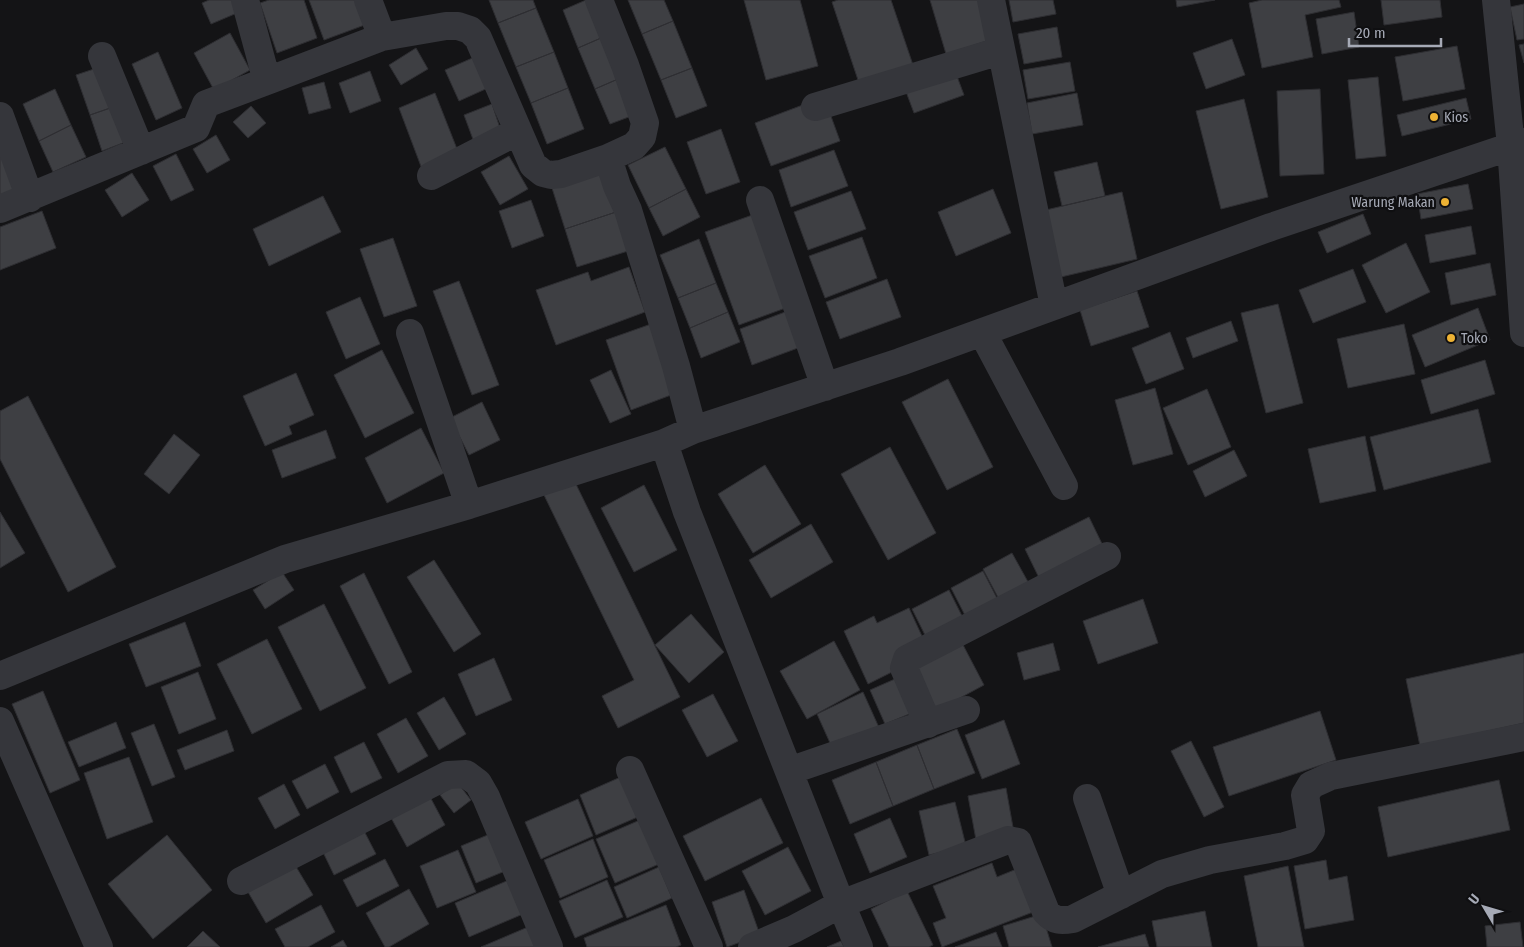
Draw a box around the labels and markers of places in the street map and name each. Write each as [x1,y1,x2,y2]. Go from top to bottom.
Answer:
place label: Kios [1444,109,1468,126]
marker: Kios [1428,111,1440,123]
place label: Warung Makan [1351,194,1435,211]
marker: Warung Makan [1439,196,1451,208]
place label: Toko [1461,330,1488,347]
marker: Toko [1445,332,1457,344]

